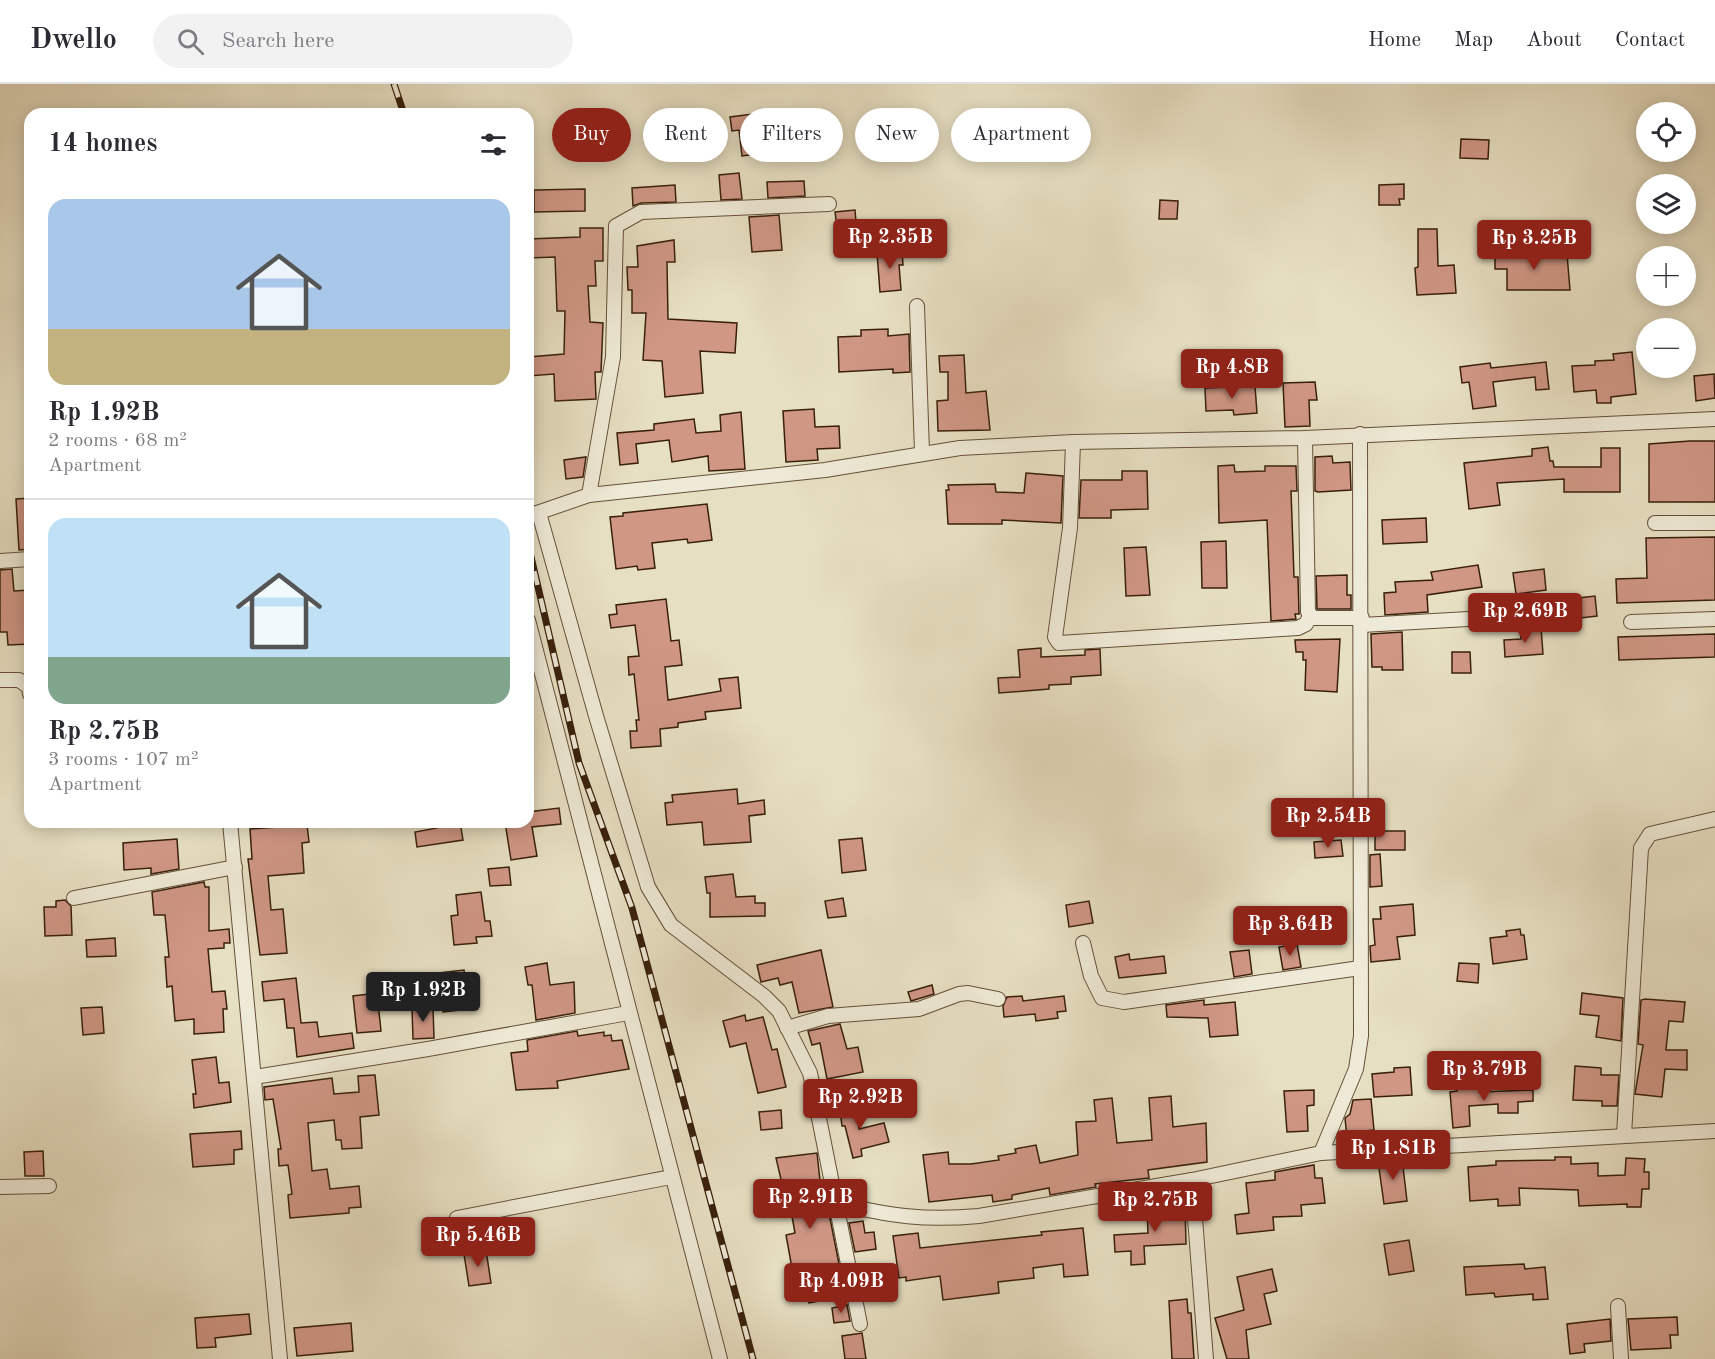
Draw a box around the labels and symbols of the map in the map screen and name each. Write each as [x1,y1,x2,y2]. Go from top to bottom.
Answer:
pin: Rp 2.35B [828,219,952,270]
pin: Rp 3.25B [1472,220,1596,271]
pin: Rp 4.8B [1177,349,1287,400]
pin: Rp 2.69B [1463,593,1587,644]
pin: Rp 2.54B [1266,798,1390,849]
pin: Rp 3.64B [1228,906,1352,957]
pin: Rp 1.92B [361,972,485,1023]
pin: Rp 3.79B [1422,1051,1546,1102]
pin: Rp 2.92B [798,1079,922,1130]
pin: Rp 1.81B [1331,1130,1455,1181]
pin: Rp 2.91B [748,1179,872,1230]
pin: Rp 2.75B [1093,1182,1217,1233]
pin: Rp 5.46B [416,1217,540,1268]
pin: Rp 4.09B [779,1263,903,1314]

